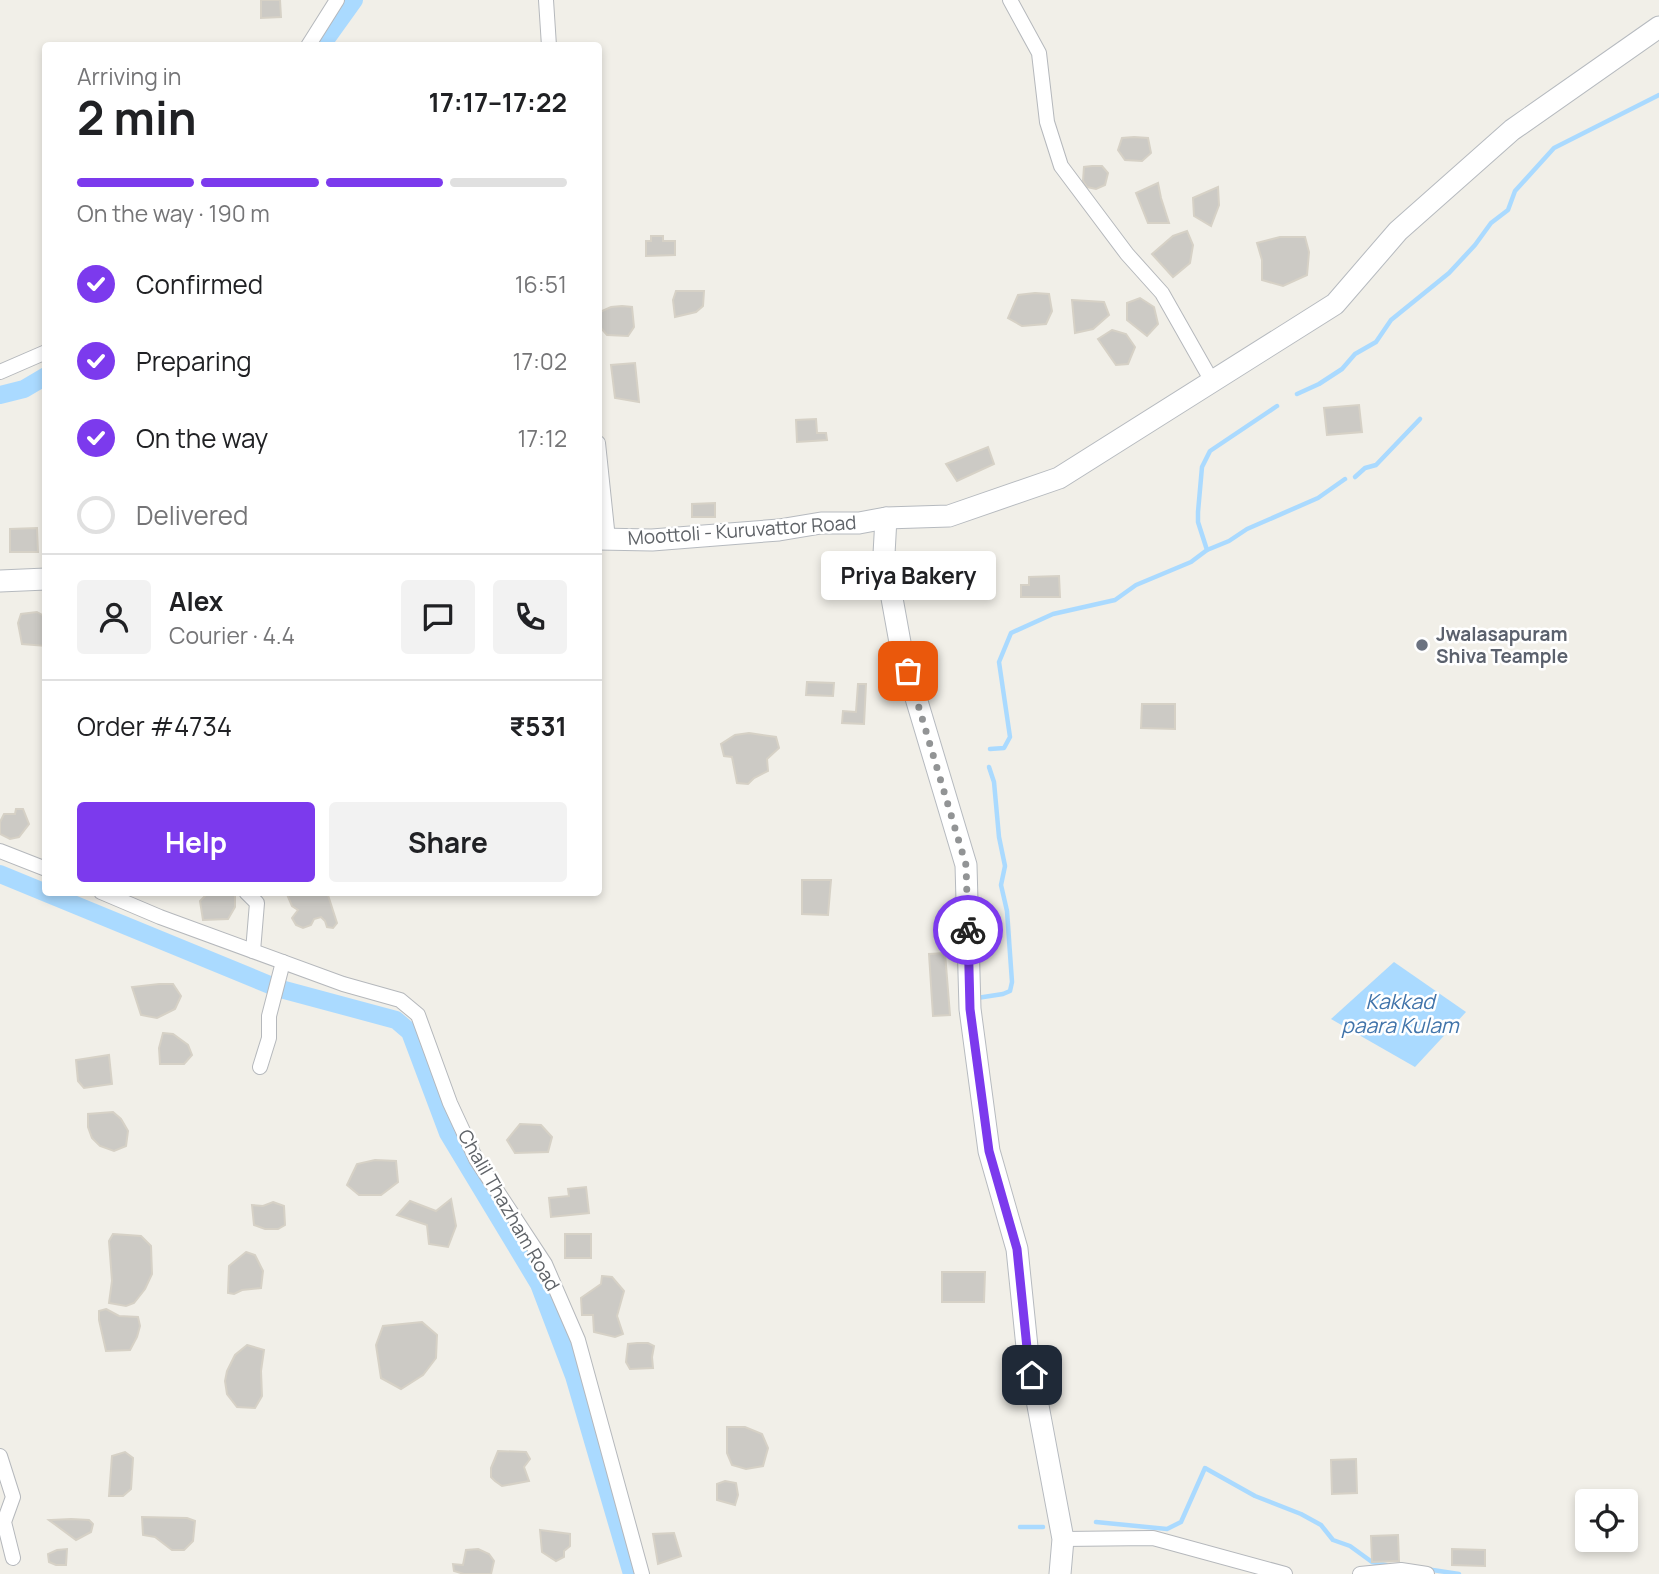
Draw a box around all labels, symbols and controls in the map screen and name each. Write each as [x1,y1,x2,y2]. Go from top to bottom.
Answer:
text: Arriving in [77,60,182,92]
text: 17:17–17:22 [429,84,567,120]
text: 2 min [77,86,197,149]
text: On the way · 190 m [77,197,270,229]
icon: check [77,265,115,303]
text: Confirmed [136,266,263,302]
text: 16:51 [515,268,567,300]
icon: check [77,342,115,380]
text: Preparing [136,343,252,379]
text: 17:02 [512,345,567,377]
icon: check [77,419,115,457]
text: On the way [136,420,268,456]
text: 17:12 [518,422,567,454]
text: Delivered [136,497,248,533]
street label: Moottoli - Kuruvattor Road [627,509,857,551]
callout: Priya Bakery [820,552,996,601]
text: Priya Bakery [841,559,976,591]
button: person [77,580,151,654]
button: chat [401,580,475,654]
button: phone [493,580,567,654]
text: Alex [169,583,223,619]
text: Courier · 4.4 [169,619,295,651]
place label: Jwalasapuram Shiva Teample [1436,621,1568,669]
marker: Jwalasapuram Shiva Teample [1414,637,1430,653]
pin [878,641,938,701]
icon: bag [889,652,927,690]
text: Order #4734 [77,708,232,744]
text: ₹531 [509,708,567,744]
button: Help [77,802,315,882]
button: Share [329,802,567,882]
courier [933,895,1003,965]
icon: bike [949,911,987,949]
water label: Kakkad paara Kulam [1341,987,1460,1039]
street label: Chalil Thazham Road [452,1124,566,1296]
pin [1002,1345,1062,1405]
icon: home [1013,1356,1051,1394]
map controls [1575,1489,1638,1552]
button: locate [1575,1489,1638,1552]

